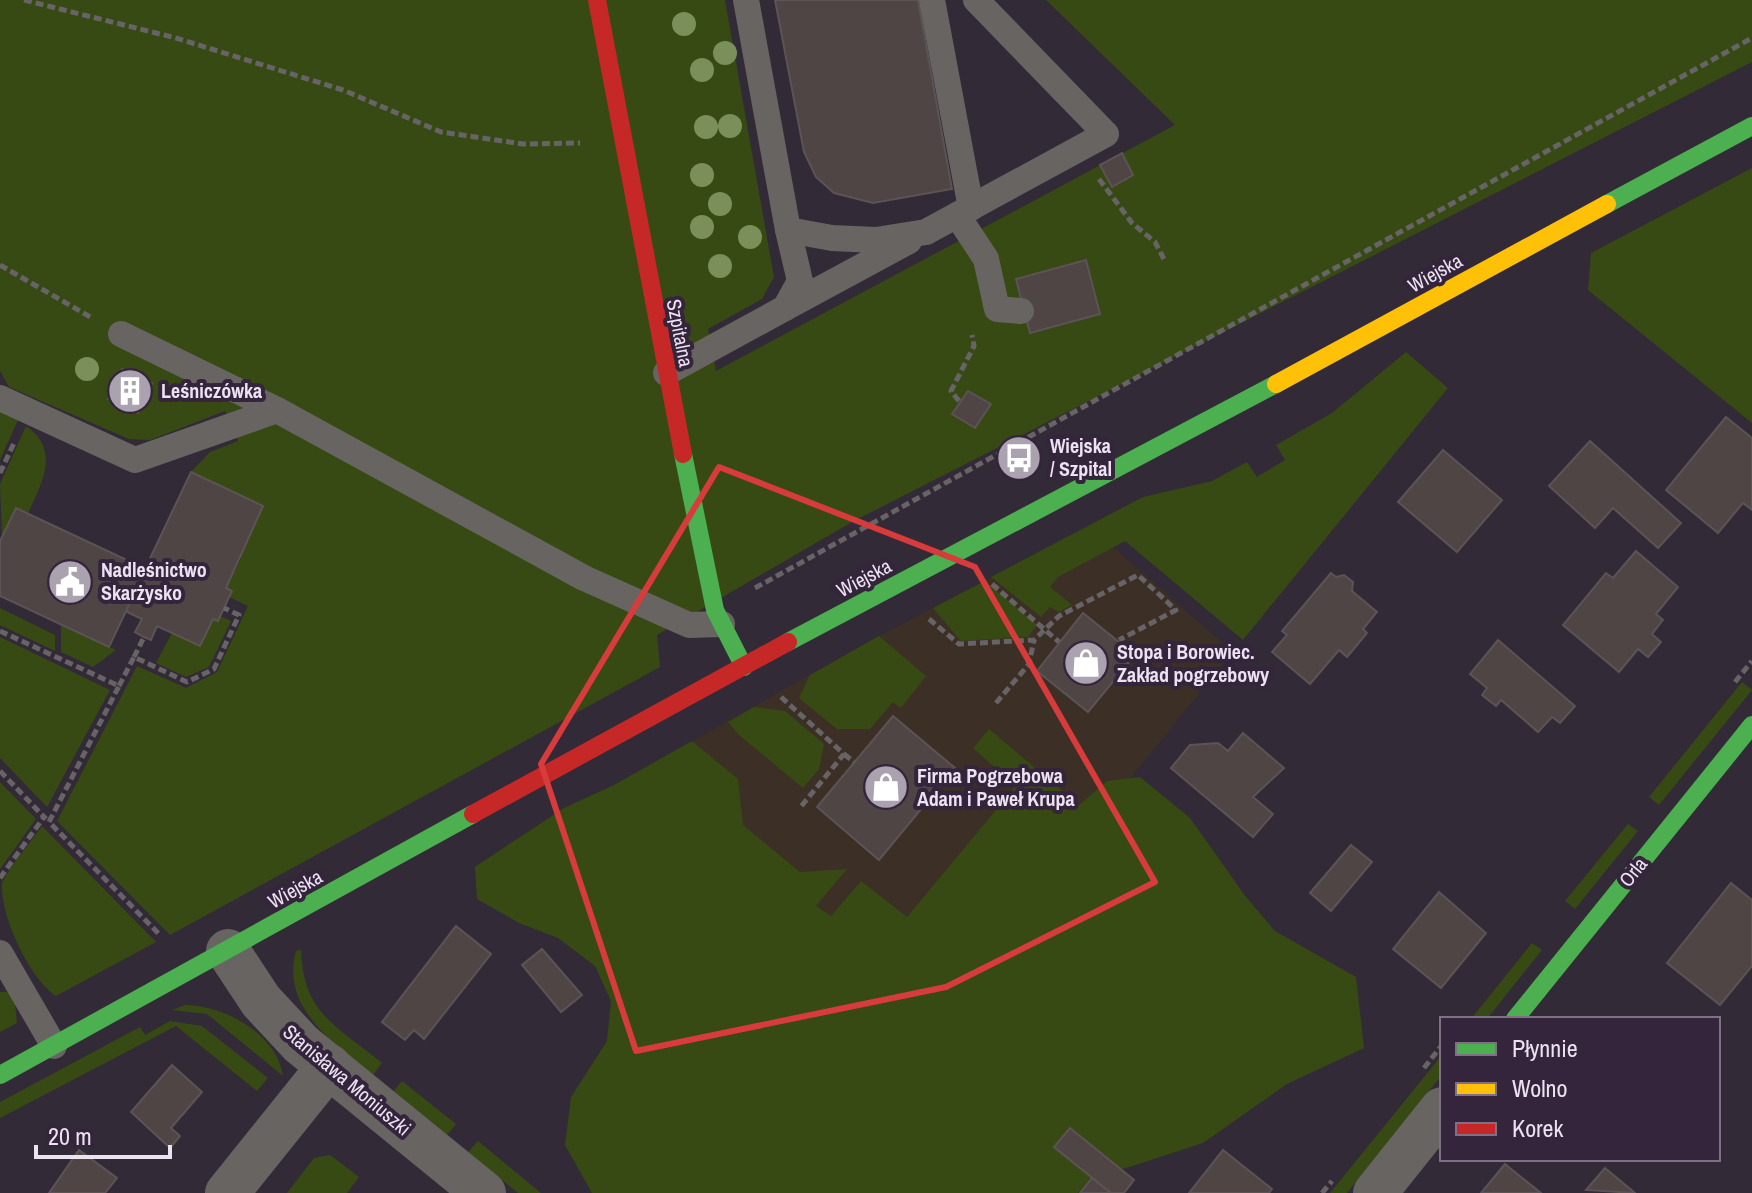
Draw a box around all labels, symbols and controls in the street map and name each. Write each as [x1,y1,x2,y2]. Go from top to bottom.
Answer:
street label: Wiejska [1403,247,1467,299]
street label: Szpitalna [661,297,700,369]
building icon: Leśniczówka [106,367,154,415]
place label: Leśniczówka [161,377,262,404]
place label: Wiejska / Szpital [1050,432,1112,482]
bus stop icon: Wiejska / Szpital [995,434,1043,482]
street label: Wiejska [832,552,896,603]
place label: Nadleśnictwo Skarżysko [101,556,207,606]
public building icon: Nadleśnictwo Skarżysko [46,558,94,606]
place label: Stopa i Borowiec. Zakład pogrzebowy [1117,638,1270,688]
shop icon: Stopa i Borowiec. Zakład pogrzebowy [1062,639,1110,687]
place label: Firma Pogrzebowa Adam i Paweł Krupa [917,762,1075,812]
shop icon: Firma Pogrzebowa Adam i Paweł Krupa [862,763,910,811]
street label: Orla [1612,851,1653,892]
street label: Wiejska [263,863,327,915]
legend [1440,1017,1720,1161]
street label: Stanisława Moniuszki [278,1018,417,1141]
text: Płynnie [1512,1032,1578,1064]
text: Wolno [1512,1072,1567,1104]
scale bar [36,1109,170,1159]
text: Korek [1512,1112,1564,1144]
text: 20 m [48,1120,92,1152]

